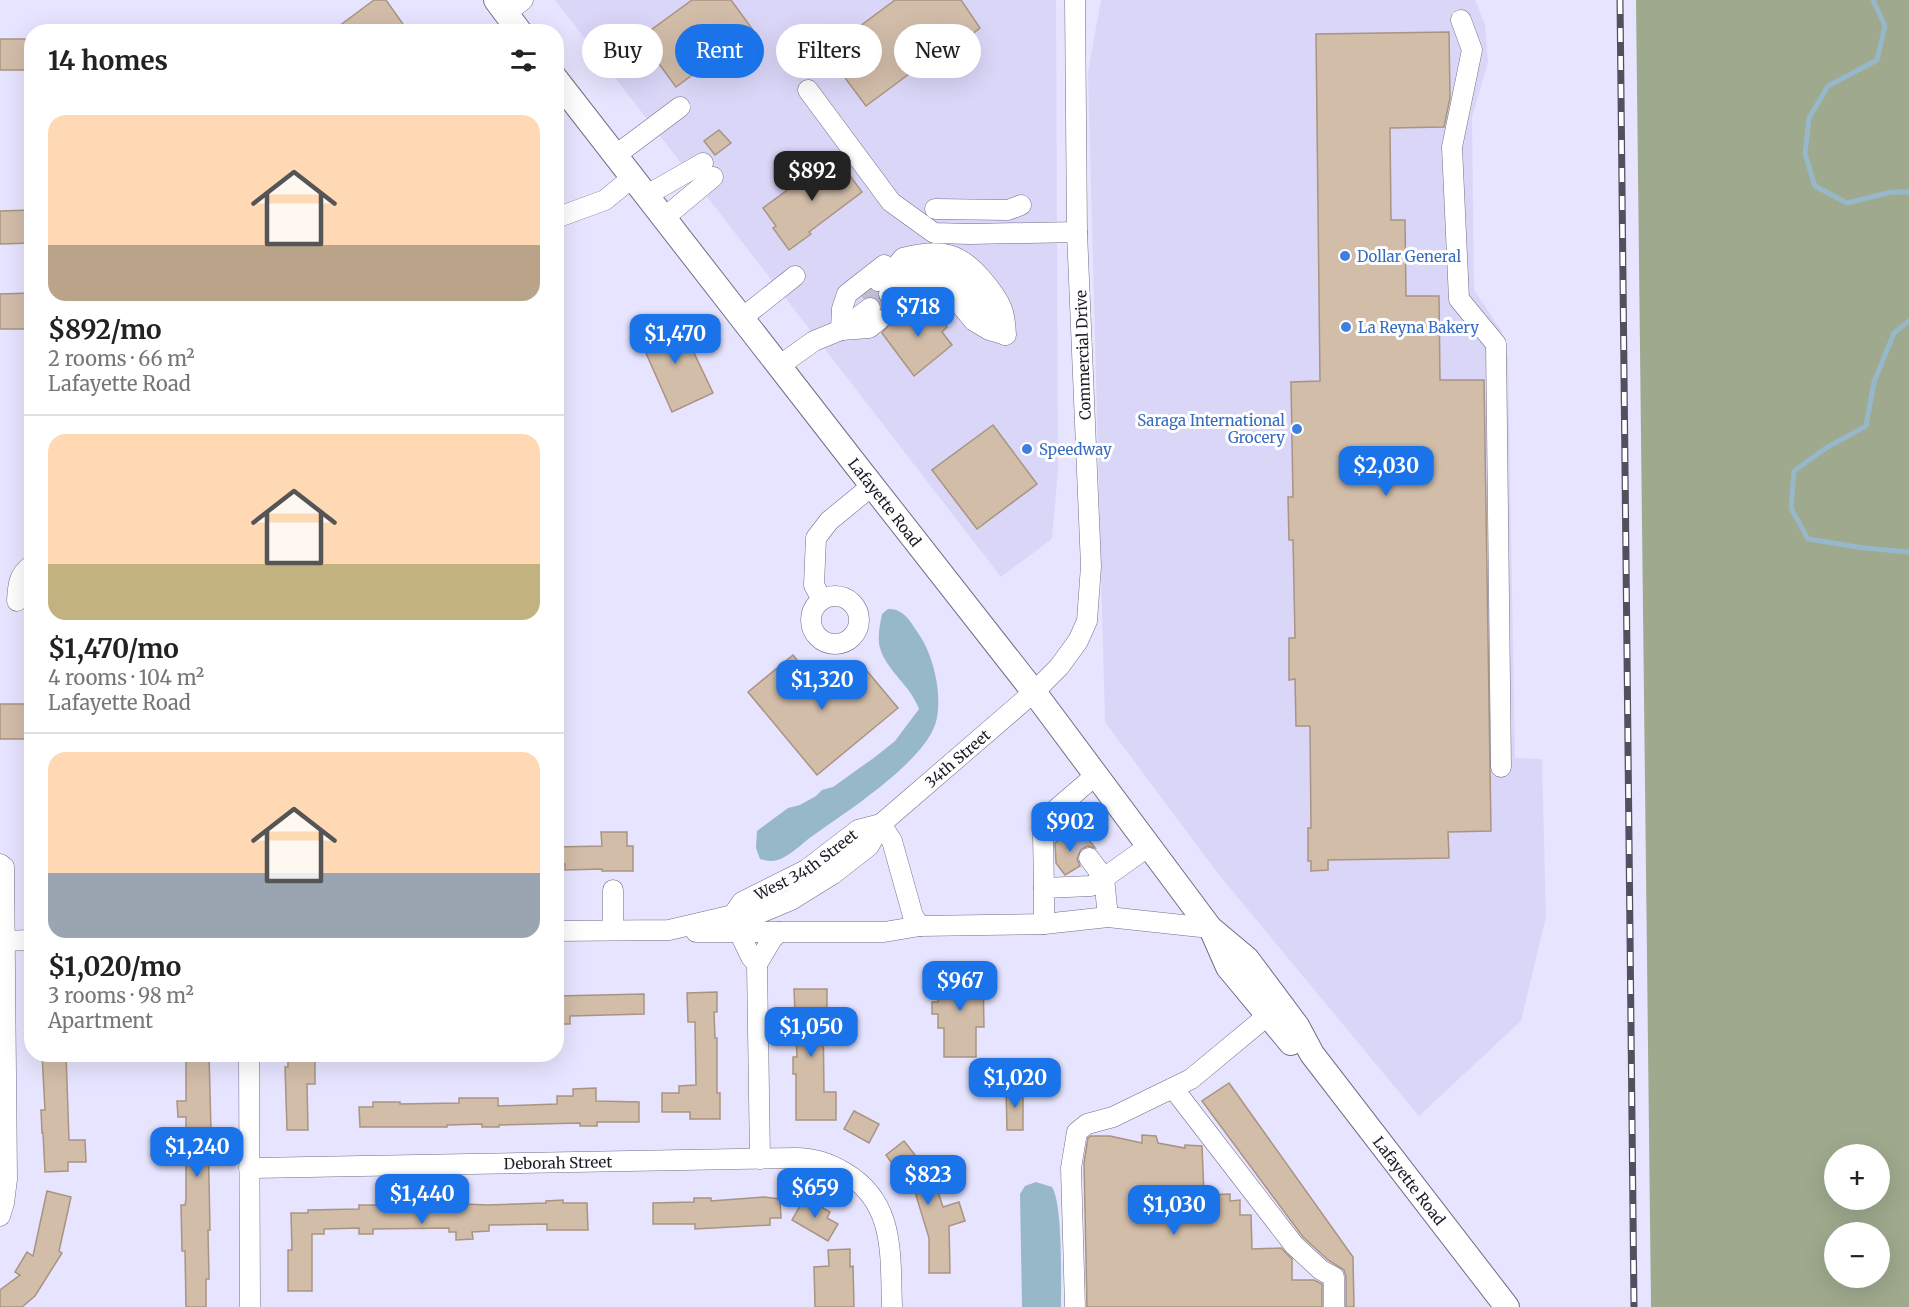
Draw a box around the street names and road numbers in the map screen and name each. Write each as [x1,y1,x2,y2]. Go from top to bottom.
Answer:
street label: Commercial Drive [1071,290,1095,420]
street label: Lafayette Road [845,454,926,550]
street label: 34th Street [921,725,994,791]
street label: West 34th Street [750,825,861,904]
street label: Lafayette Road [1369,1132,1450,1229]
street label: Deborah Street [504,1152,613,1173]

